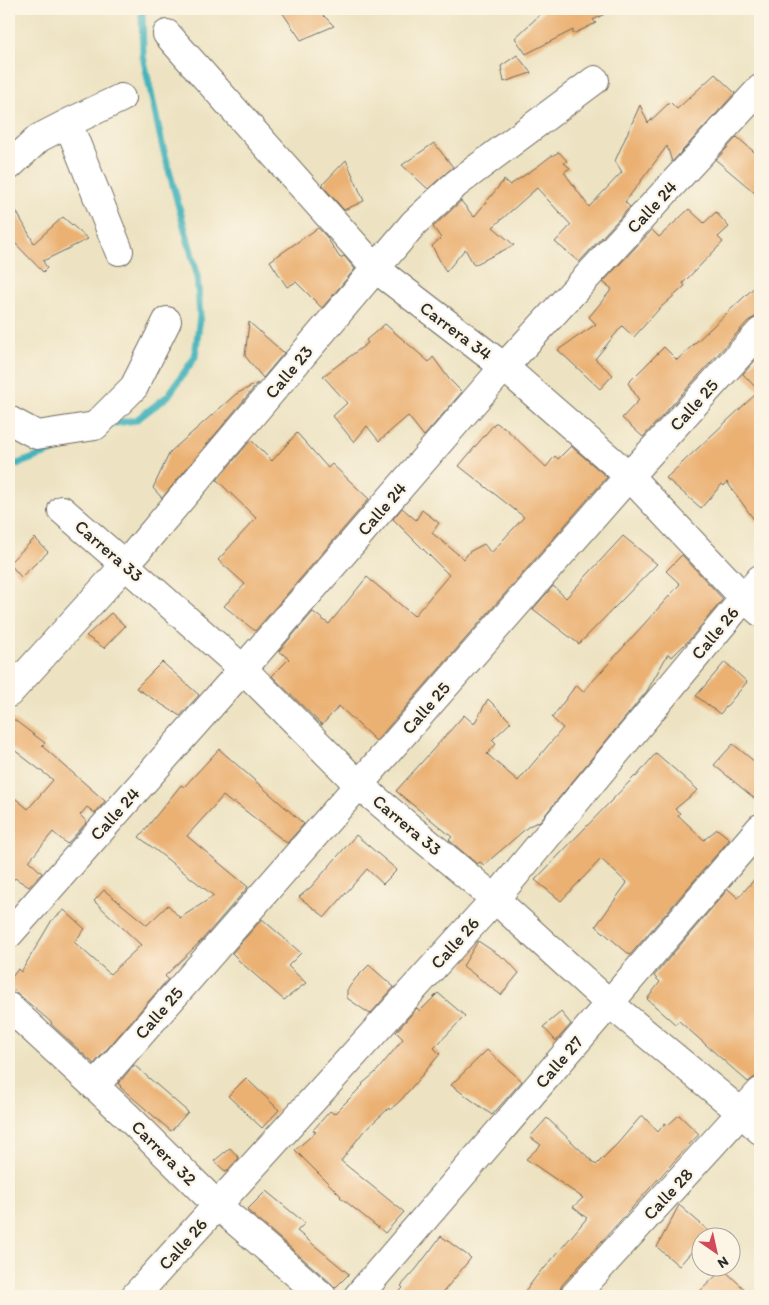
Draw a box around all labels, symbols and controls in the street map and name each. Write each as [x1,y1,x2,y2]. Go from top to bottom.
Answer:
street label: Calle 24 [622,176,682,238]
street label: Carrera 34 [416,297,497,365]
street label: Calle 23 [260,341,318,403]
street label: Calle 25 [665,374,723,436]
street label: Calle 24 [353,477,411,540]
street label: Carrera 33 [70,515,148,587]
street label: Calle 26 [686,602,744,664]
street label: Calle 25 [397,677,455,739]
street label: Calle 24 [85,783,145,845]
street label: Carrera 33 [368,790,446,860]
street label: Calle 26 [426,912,484,974]
street label: Calle 25 [130,982,188,1044]
street label: Calle 27 [530,1031,588,1093]
street label: Carrera 32 [127,1116,202,1191]
street label: Calle 28 [638,1163,698,1225]
street label: Calle 26 [154,1213,212,1275]
north arrow [692,1228,742,1278]
text: N [714,1253,732,1272]

